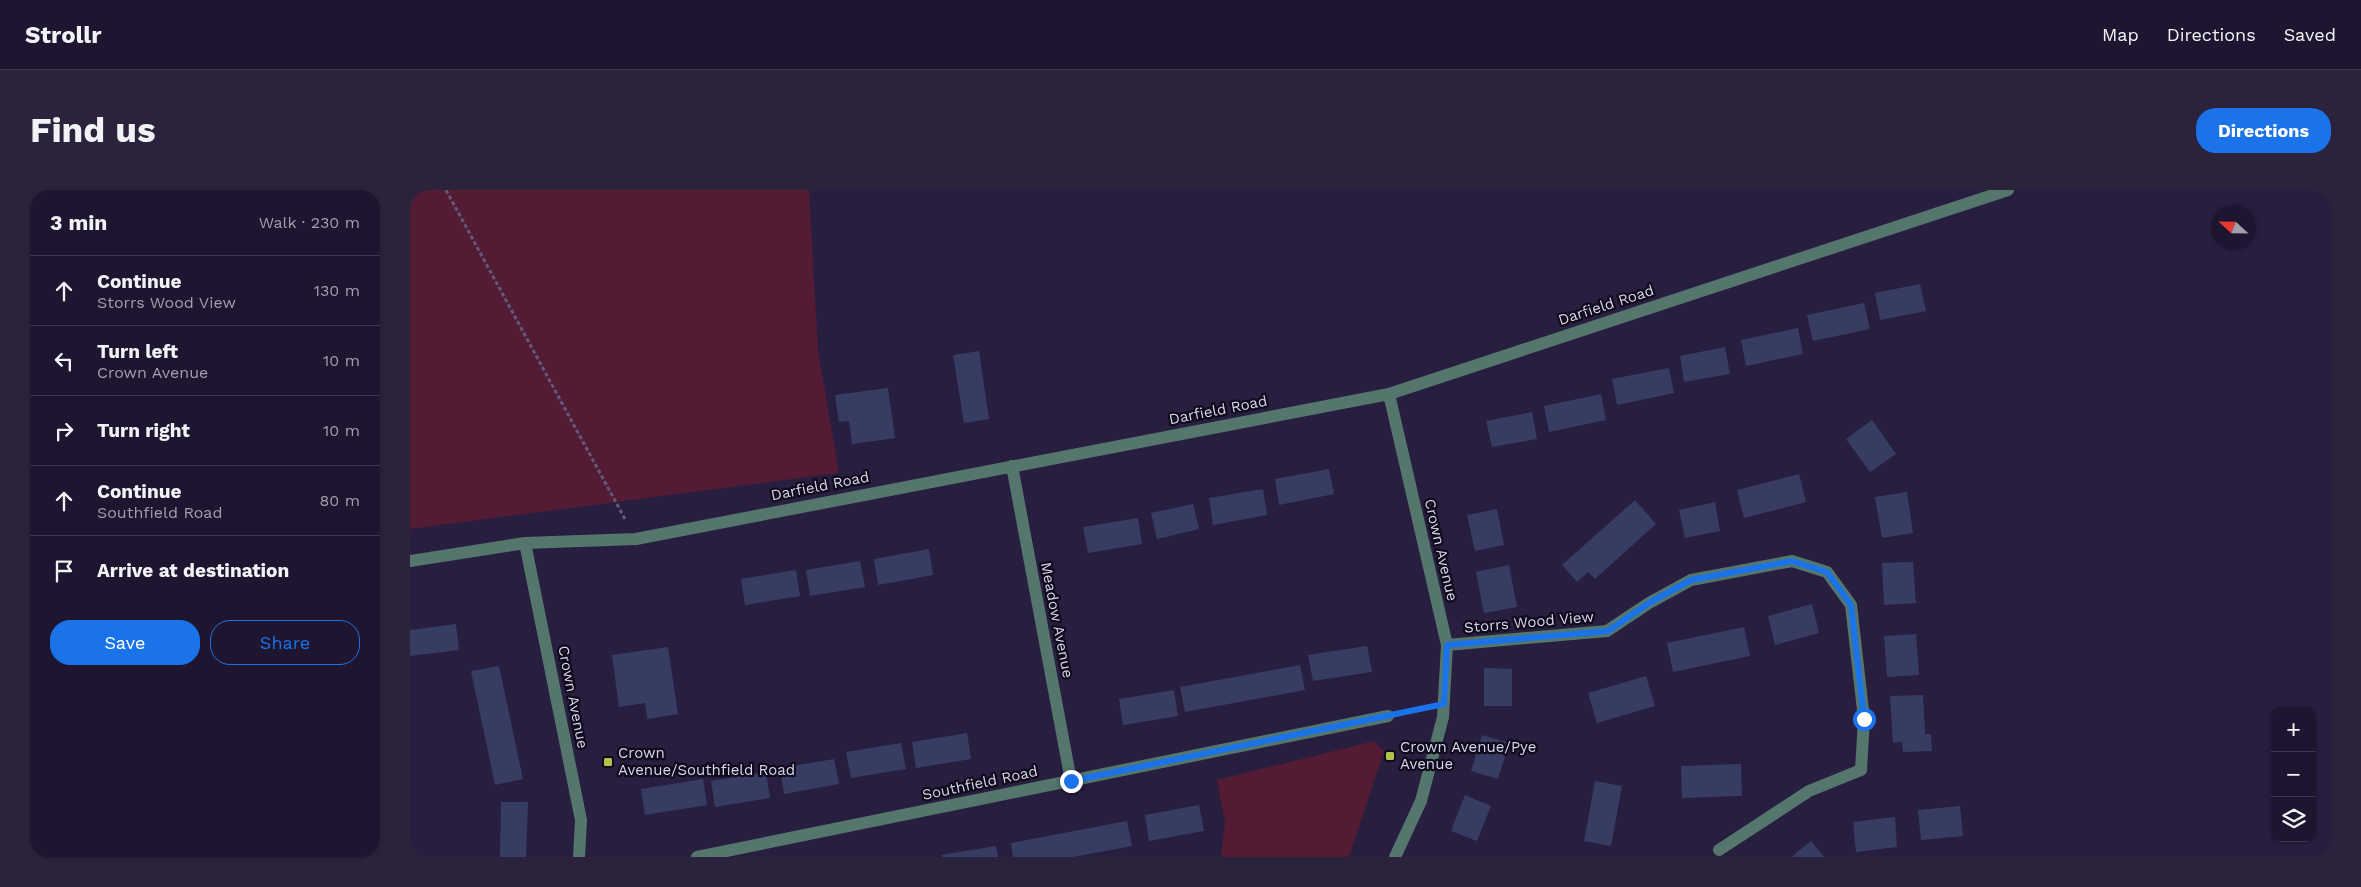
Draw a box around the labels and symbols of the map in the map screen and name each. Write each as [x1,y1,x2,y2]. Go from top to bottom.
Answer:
north arrow [2211,205,2256,250]
street label: Darfield Road [1556,281,1656,329]
street label: Darfield Road [1167,392,1269,428]
street label: Darfield Road [769,468,871,504]
street label: Crown Avenue [1420,497,1462,603]
street label: Meadow Avenue [1037,560,1077,680]
street label: Storrs Wood View [1463,607,1595,637]
street label: Crown Avenue [554,644,592,750]
route start [1853,708,1876,731]
place label: Crown Avenue/Pye Avenue [1400,738,1536,773]
place label: Crown Avenue/Southfield Road [618,744,795,779]
marker: Crown Avenue/Pye Avenue [1384,750,1396,762]
marker: Crown Avenue/Southfield Road [602,756,614,768]
street label: Southfield Road [921,762,1039,804]
route end [1060,770,1083,793]

